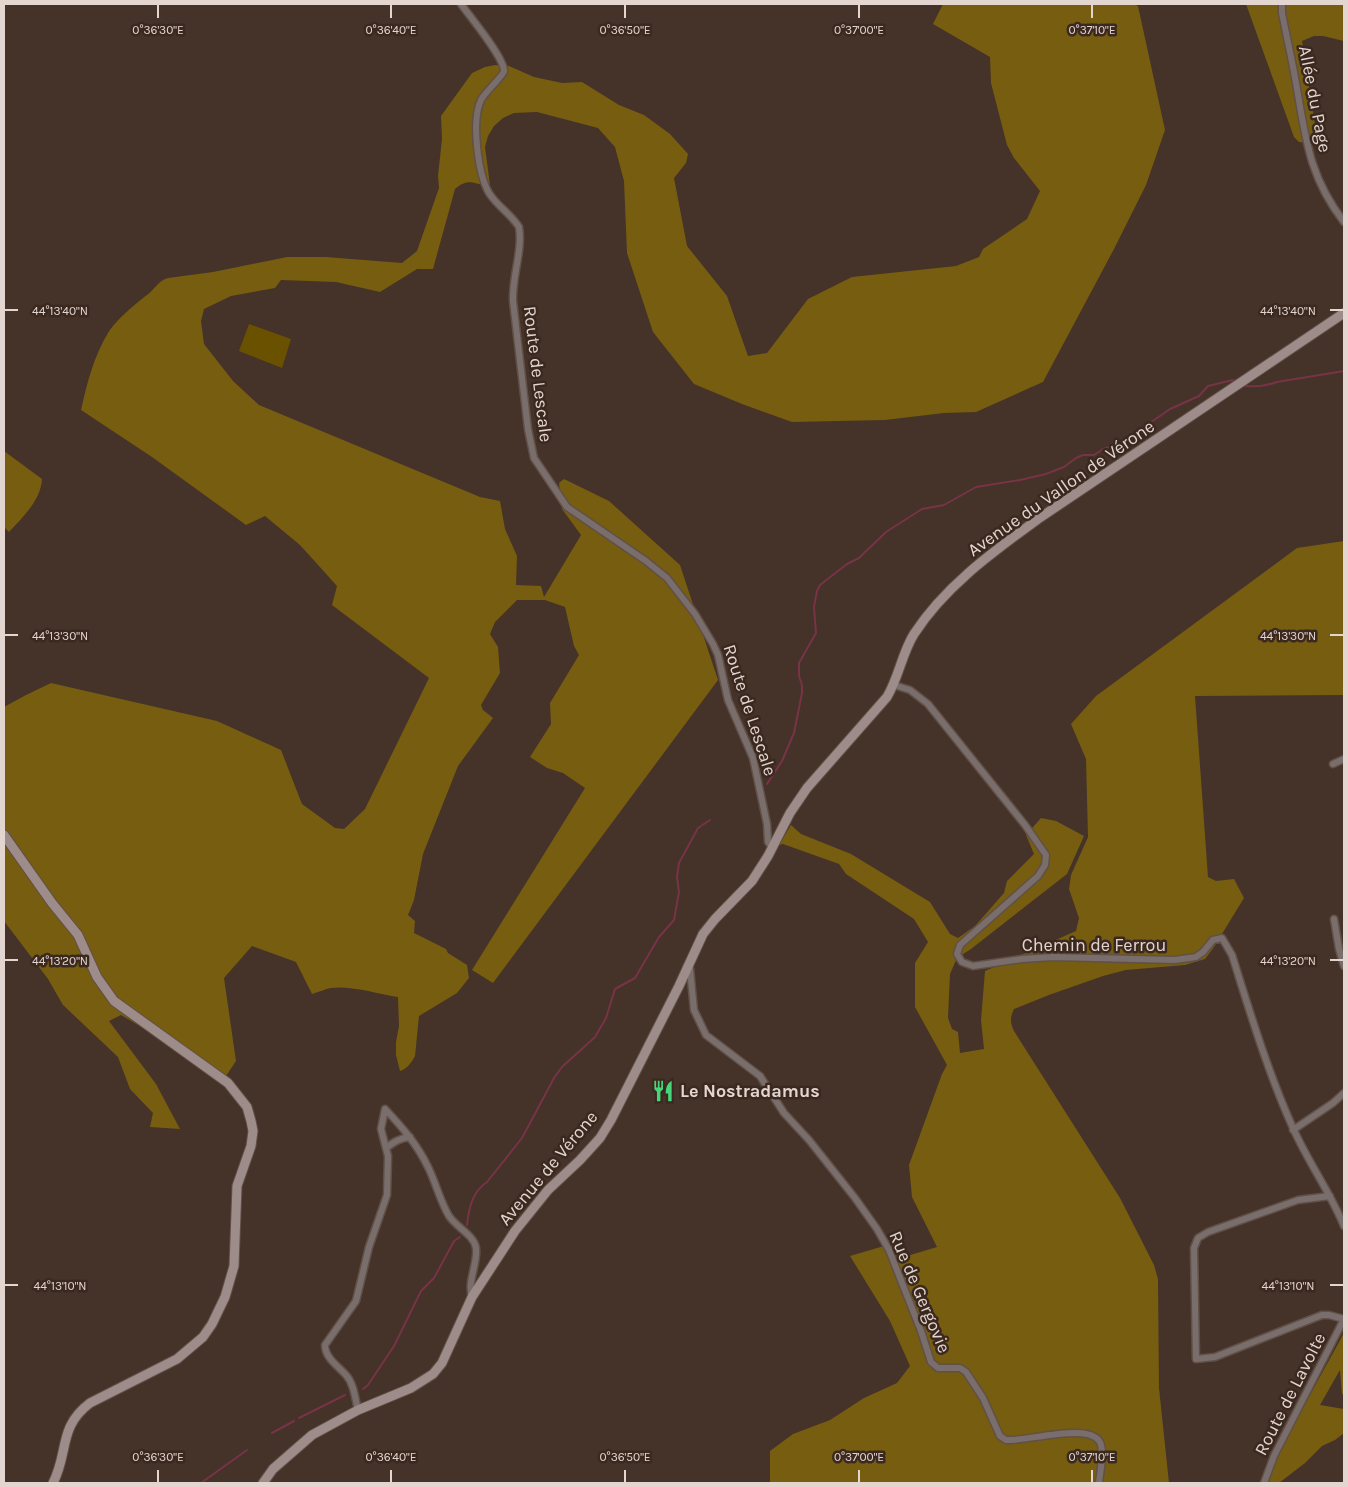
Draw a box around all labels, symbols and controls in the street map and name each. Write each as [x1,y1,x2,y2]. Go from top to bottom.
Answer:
text: 0°36'30"E [132,23,184,37]
text: 0°36'40"E [365,23,417,37]
text: 0°36'50"E [599,23,651,37]
text: 0°37'00"E [834,23,884,37]
text: 0°37'10"E [1068,23,1116,37]
street label: Allée du Page [1294,44,1336,154]
text: 44°13'40"N [32,304,88,318]
text: 44°13'40"N [1260,304,1316,318]
street label: Route de Lescale [519,305,557,443]
street label: Avenue du Vallon de Vérone [963,415,1159,561]
text: 44°13'30"N [32,629,88,643]
text: 44°13'30"N [1260,629,1316,643]
street label: Route de Lescale [718,642,782,778]
street label: Chemin de Ferrou [1022,934,1166,956]
text: 44°13'20"N [32,954,88,968]
text: 44°13'20"N [1260,954,1316,968]
restaurant icon: Le Nostradamus [650,1078,676,1104]
place label: Le Nostradamus [680,1080,820,1102]
street label: Avenue de Vérone [494,1106,602,1230]
street label: Rue de Gergovie [884,1228,956,1356]
text: 44°13'10"N [33,1279,87,1293]
text: 44°13'10"N [1261,1279,1315,1293]
street label: Route de Lavolte [1250,1329,1330,1459]
text: 0°36'30"E [132,1450,184,1464]
text: 0°36'40"E [365,1450,417,1464]
text: 0°36'50"E [599,1450,651,1464]
text: 0°37'00"E [834,1450,884,1464]
text: 0°37'10"E [1068,1450,1116,1464]

